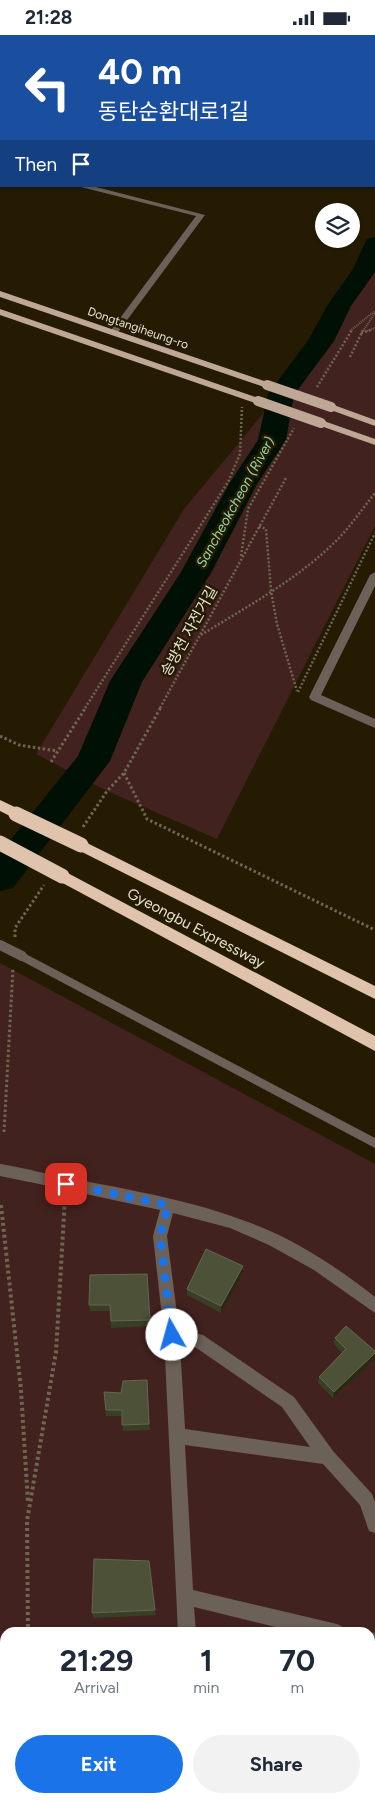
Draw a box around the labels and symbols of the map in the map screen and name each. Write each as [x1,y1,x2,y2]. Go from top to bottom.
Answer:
street label: Dongtangiheung-ro [86,304,190,352]
water label: Sancheokcheon (River) [193,434,278,570]
street label: 송방천 자전거길 [157,583,221,679]
street label: Gyeongbu Expressway [124,884,268,972]
pin [45,1163,87,1205]
position arrow [145,1308,197,1360]

